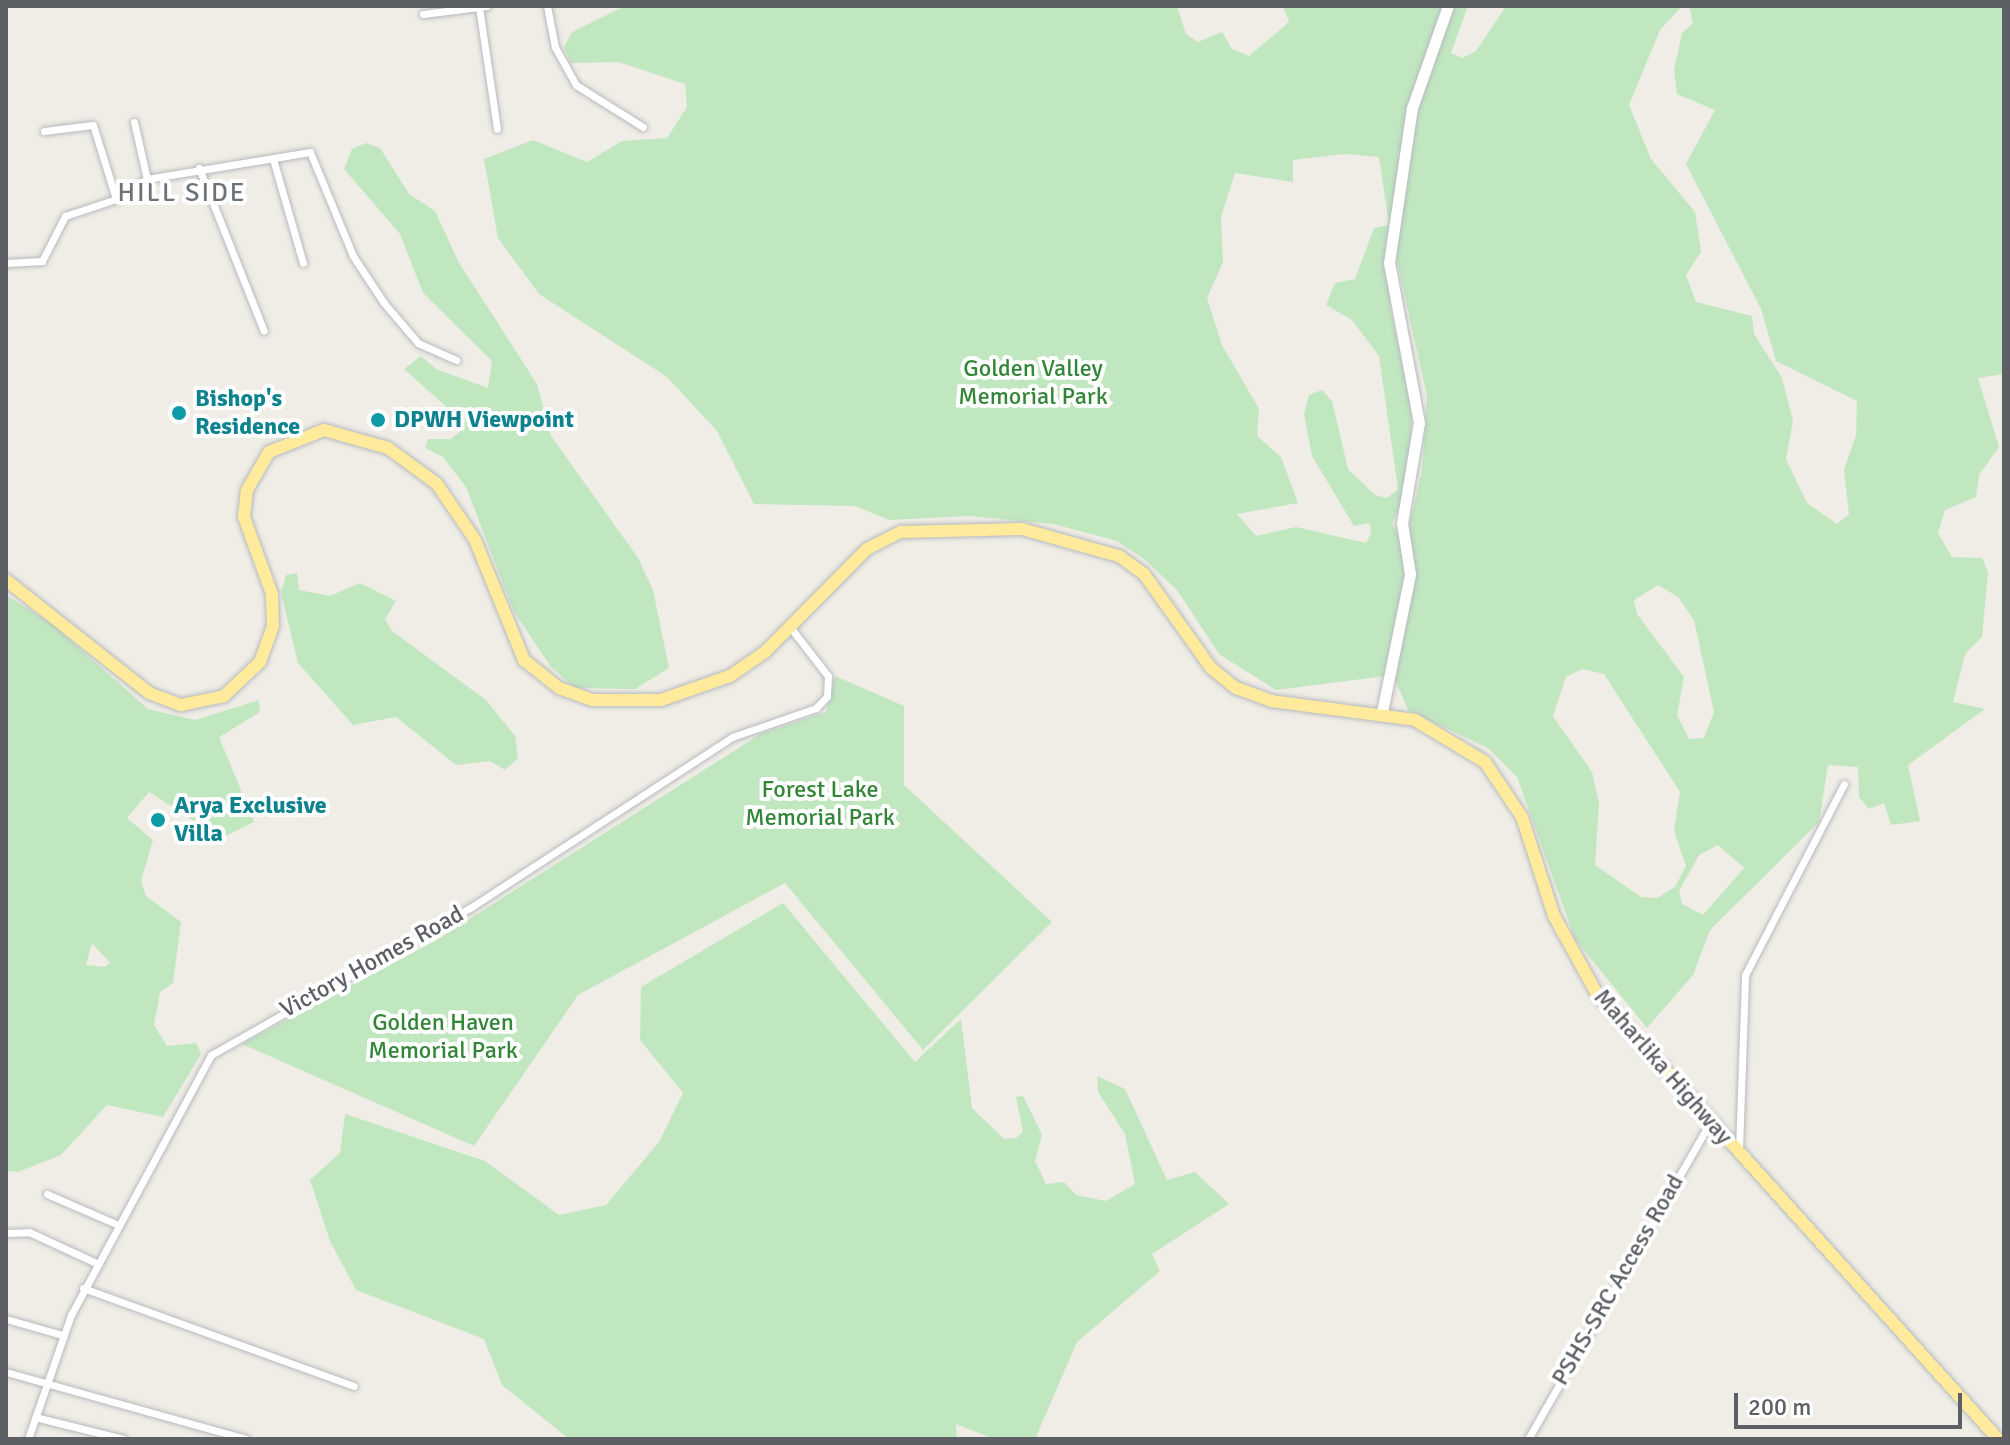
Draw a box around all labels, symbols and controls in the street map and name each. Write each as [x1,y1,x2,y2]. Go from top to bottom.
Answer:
district label: HILL SIDE [117,178,247,210]
park label: Golden Valley Memorial Park [958,355,1108,411]
place label: Bishop's Residence [195,385,300,441]
marker: Bishop's Residence [170,404,188,422]
place label: DPWH Viewpoint [394,406,574,434]
marker: DPWH Viewpoint [369,411,387,429]
park label: Forest Lake Memorial Park [745,776,895,832]
place label: Arya Exclusive Villa [174,792,327,848]
marker: Arya Exclusive Villa [149,811,167,829]
street label: Victory Homes Road [275,900,469,1024]
street label: Maharlika Highway [1588,983,1738,1151]
park label: Golden Haven Memorial Park [368,1009,518,1065]
street label: PSHS-SRC Access Road [1546,1170,1690,1390]
scale bar [1738,1377,1966,1427]
text: 200 m [1748,1392,1811,1422]

